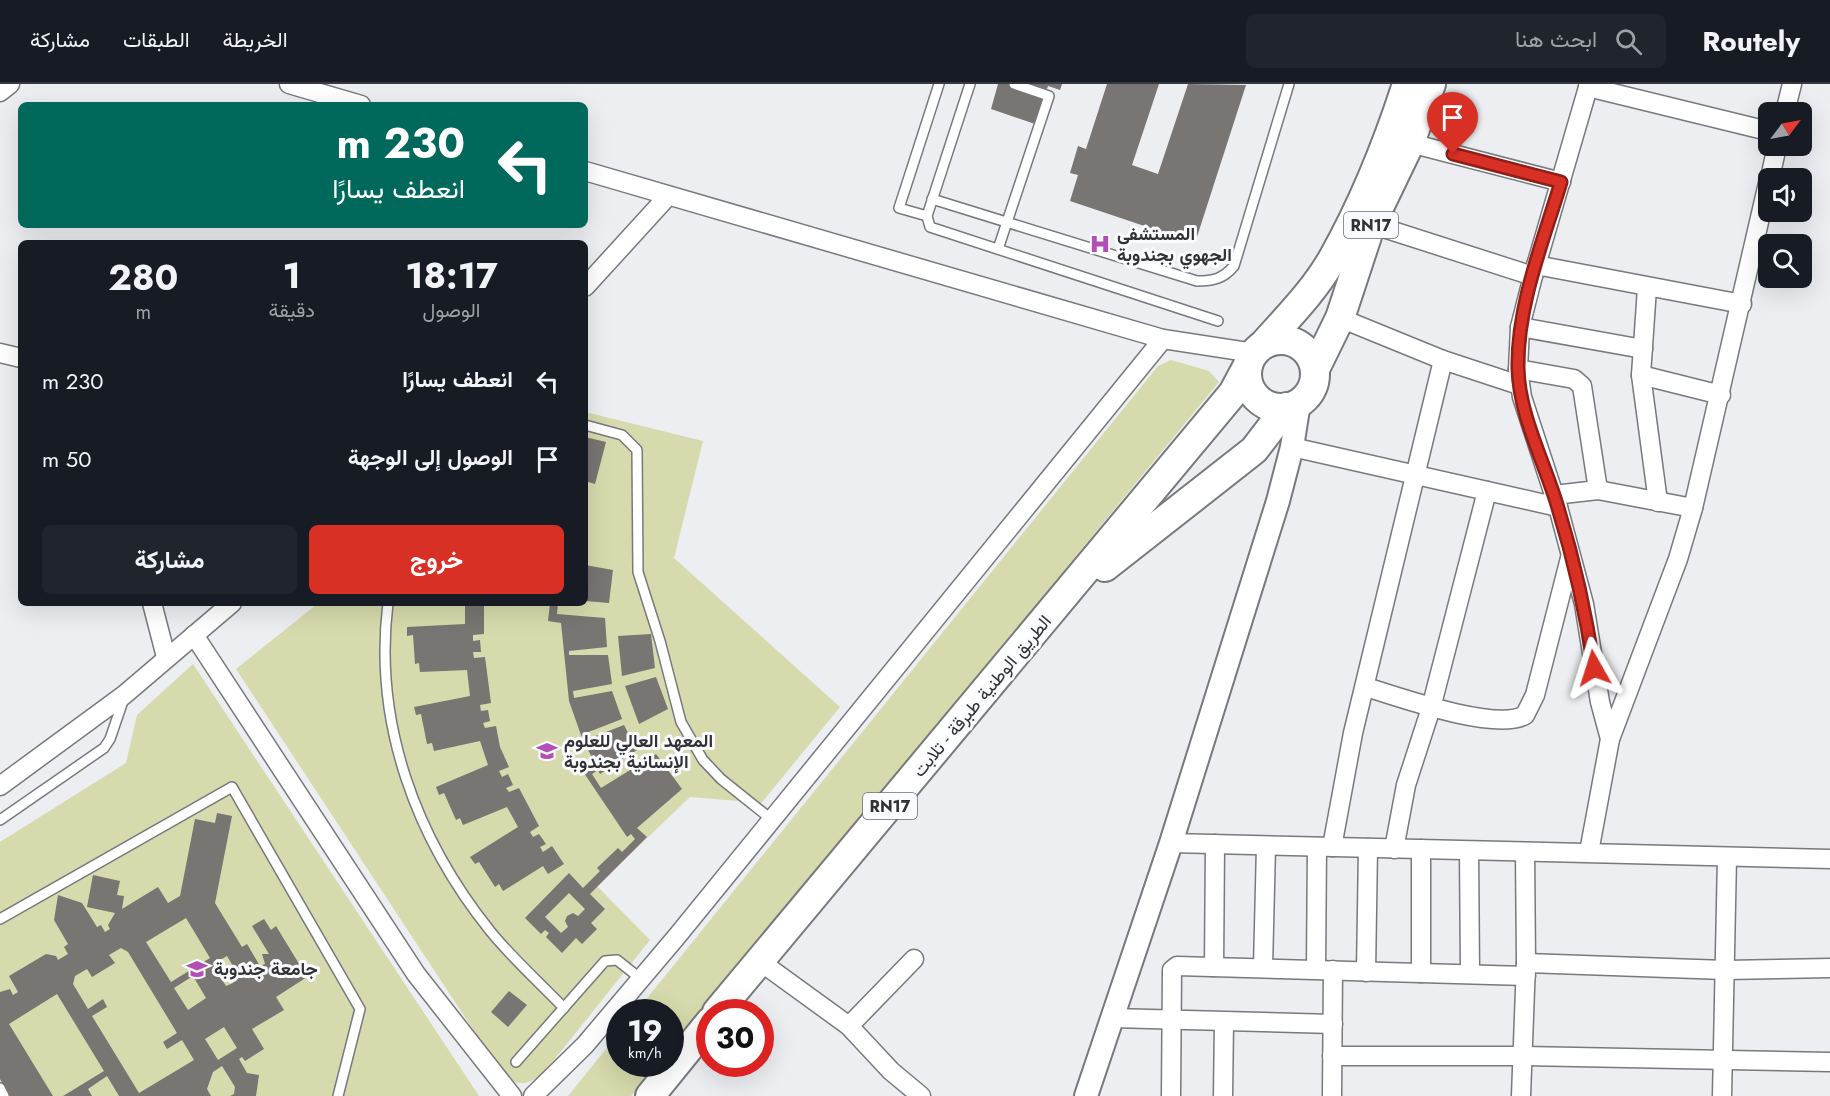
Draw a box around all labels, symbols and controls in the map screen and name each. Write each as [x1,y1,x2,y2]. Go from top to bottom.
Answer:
search box [1246,14,1666,68]
text: Routely [1702,21,1800,62]
text: ابحث هنا [1515,23,1597,55]
text: مشاركة [30,25,90,55]
text: الطبقات [123,25,190,55]
text: الخريطة [223,25,288,55]
icon: search [1612,25,1645,58]
pin [1427,92,1478,154]
icon: arrive [1436,101,1469,134]
north arrow [1758,102,1812,156]
map controls [1758,102,1812,288]
text: 230 m [336,113,465,174]
icon: left [486,126,564,204]
button: sound [1758,168,1812,222]
text: انعطف يسارًا [332,169,465,208]
road number: RN17 [1344,212,1398,238]
place label: المستشفى الجهوي بجندوبة [1117,221,1232,270]
hospital icon: المستشفى الجهوي بجندوبة [1088,232,1112,256]
button: search [1758,234,1812,288]
text: 1 [283,249,301,301]
text: 18:17 [405,249,498,301]
text: 280 [108,251,178,303]
text: دقيقة [269,296,315,325]
text: الوصول [423,296,480,325]
text: m [136,298,151,327]
text: انعطف يسارًا [402,363,513,395]
text: 230 m [42,365,104,397]
icon: left [531,365,564,398]
text: الوصول إلى الوجهة [348,441,513,473]
text: 50 m [42,443,91,475]
icon: arrive [531,443,564,476]
button: مشاركة [42,525,297,594]
button: خروج [309,525,564,594]
street label: الطريق الوطنية طبرقة - تلابت [906,609,1058,783]
position arrow [1562,636,1626,700]
place label: المعهد العالي للعلوم الإنسانية بجندوبة [564,728,713,775]
school or university icon: المعهد العالي للعلوم الإنسانية بجندوبة [535,739,559,763]
road number: RN17 [863,793,917,819]
place label: جامعة جندوبة [214,956,318,982]
school or university icon: جامعة جندوبة [185,957,209,981]
speed limit sign: 30 [696,999,774,1077]
text: 19 [627,1009,663,1052]
text: km/h [628,1042,662,1064]

